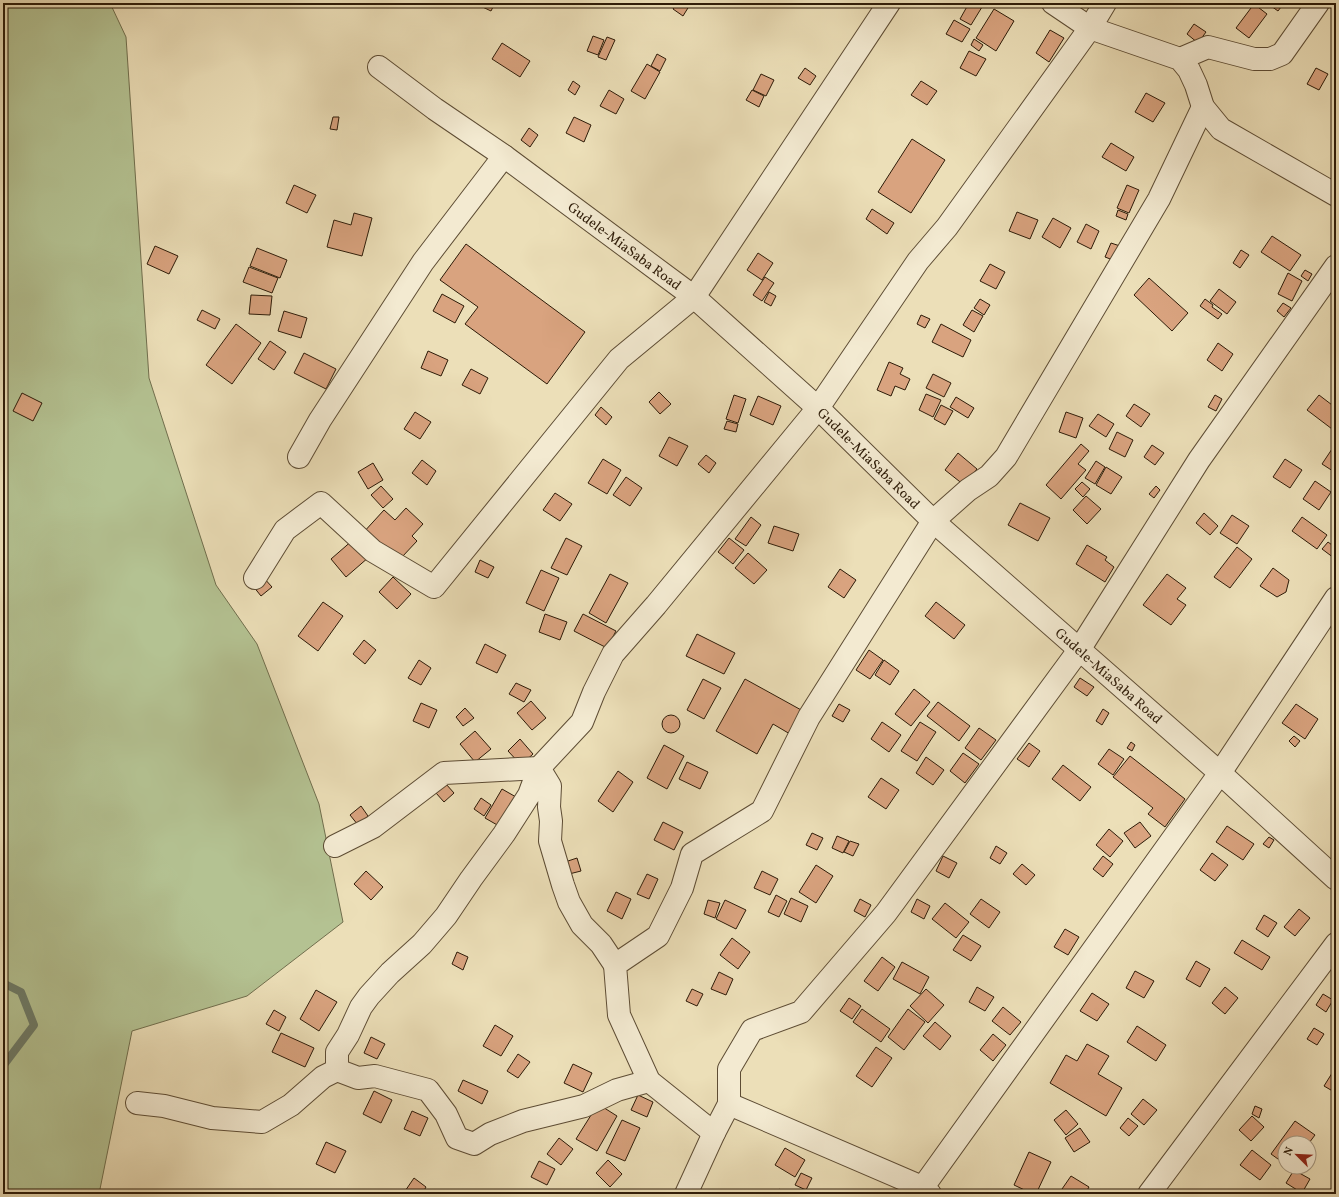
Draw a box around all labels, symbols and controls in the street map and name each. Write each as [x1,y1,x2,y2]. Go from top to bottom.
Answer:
street label: Gudele-MiaSaba Road [563,198,685,295]
street label: Gudele-MiaSaba Road [812,404,924,514]
street label: Gudele-MiaSaba Road [1050,624,1166,729]
north arrow [1277,1135,1317,1175]
text: N [1281,1145,1298,1158]

